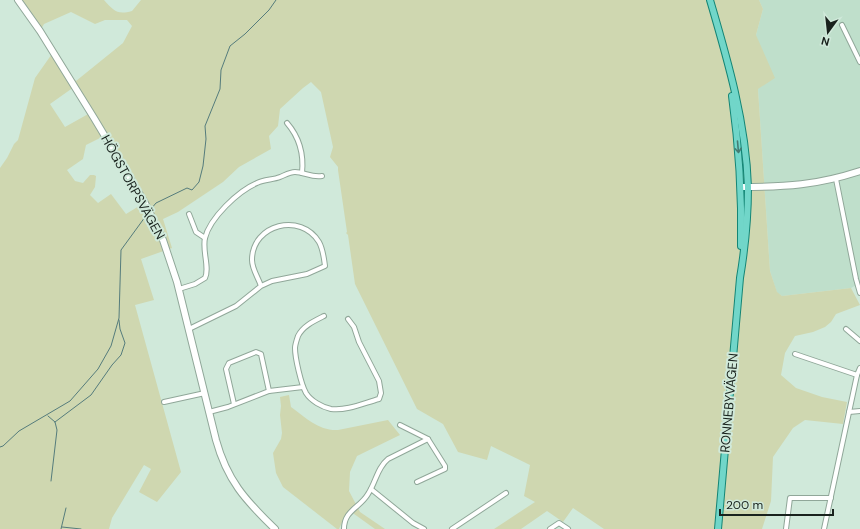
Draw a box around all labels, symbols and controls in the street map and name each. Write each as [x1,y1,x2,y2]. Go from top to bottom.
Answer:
north arrow [808,12,848,52]
text: N [820,34,831,49]
street label: HÖGSTORPSVÄGEN [97,132,169,242]
one-way arrow [734,140,742,153]
street label: RONNEBYVÄGEN [716,353,742,453]
scale bar [720,491,833,517]
text: 200 m [726,497,763,513]

